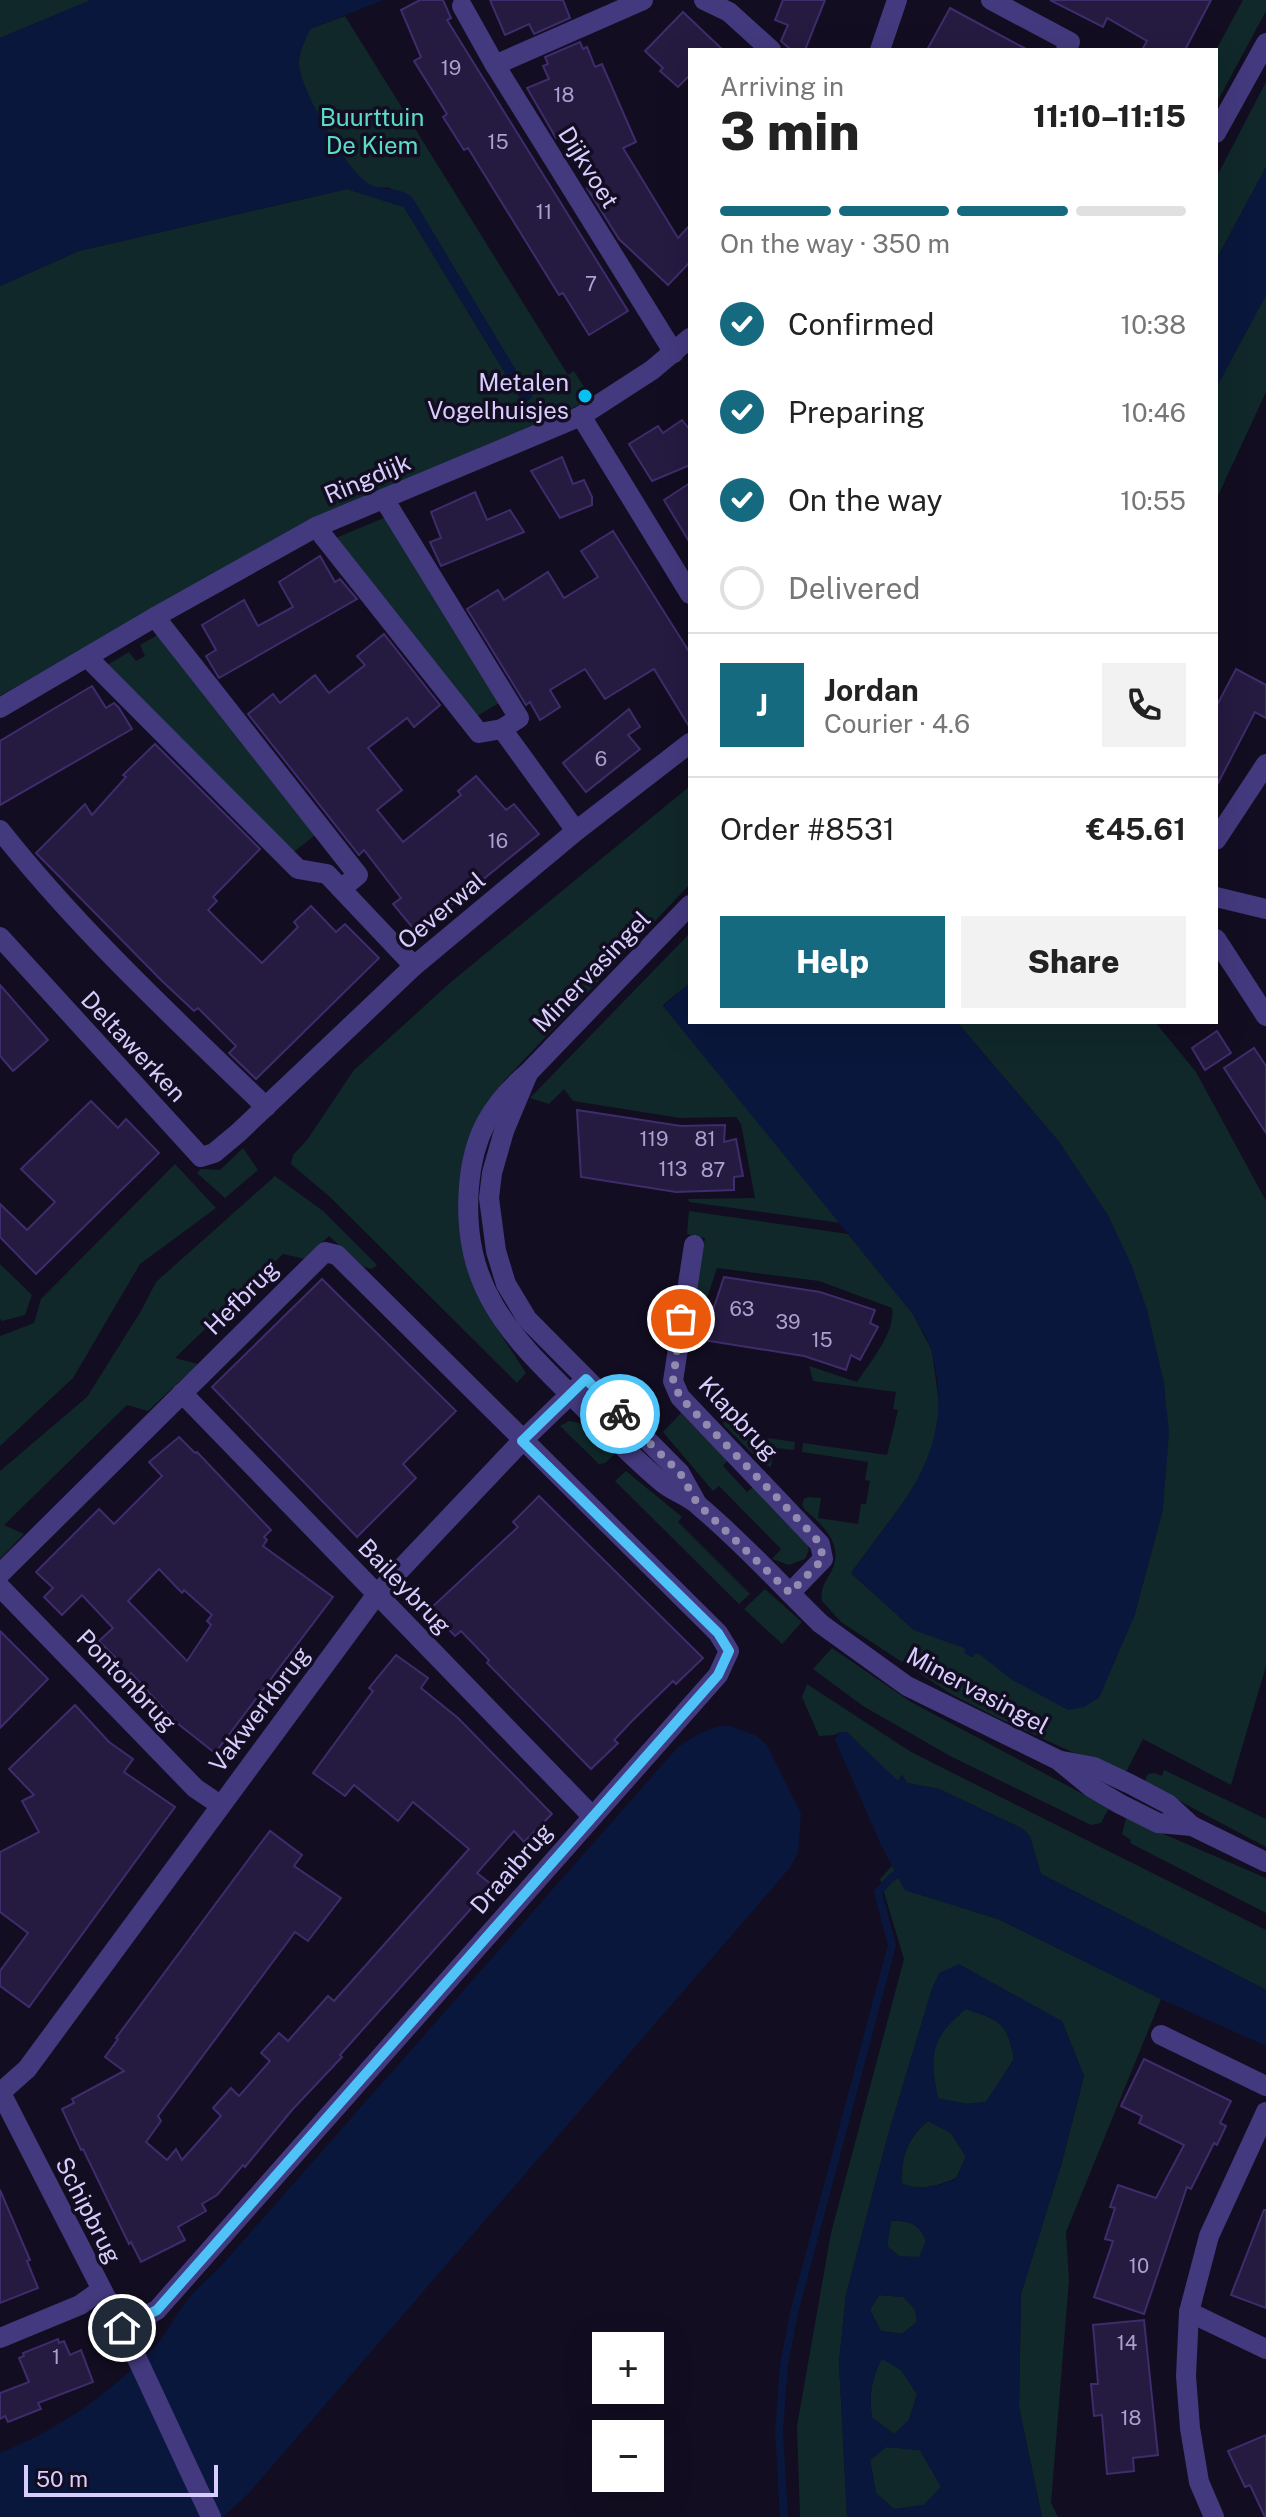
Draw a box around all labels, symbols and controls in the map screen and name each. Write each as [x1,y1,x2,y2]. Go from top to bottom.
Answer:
house number: 19 [441,56,461,80]
text: Arriving in [720,71,844,102]
house number: 18 [553,83,575,107]
text: 11:10–11:15 [1033,98,1186,134]
text: 3 min [720,101,860,162]
park label: Buurttuin De Kiem [320,103,424,159]
street label: Dijkvoet [553,121,625,213]
house number: 15 [488,130,508,154]
house number: 11 [536,200,552,224]
text: On the way · 350 m [720,228,950,259]
house number: 7 [585,272,597,296]
icon: check [720,302,764,346]
text: Confirmed [788,306,934,342]
text: 10:38 [1121,309,1186,340]
place label: Metalen Vogelhuisjes [427,368,569,424]
marker: Metalen Vogelhuisjes [576,387,594,405]
icon: check [720,390,764,434]
text: Preparing [788,394,925,430]
text: 10:46 [1121,397,1186,428]
street label: Ringdijk [320,447,414,509]
icon: check [720,478,764,522]
text: On the way [788,482,942,518]
text: 10:55 [1120,485,1186,516]
text: Delivered [788,570,920,606]
button: phone [1102,663,1186,747]
text: Jordan [824,672,919,708]
text: J [756,687,768,723]
text: Courier · 4.6 [824,708,970,739]
house number: 6 [595,747,607,771]
text: Order #8531 [720,811,895,847]
text: €45.61 [1086,811,1186,847]
house number: 16 [488,829,508,853]
street label: Oeverwal [392,866,490,954]
street label: Minervasingel [526,905,656,1037]
button: Help [720,916,945,1008]
button: Share [961,916,1186,1008]
street label: Deltawerken [76,985,192,1107]
house number: 119 [640,1127,668,1151]
house number: 81 [694,1127,716,1151]
house number: 113 [659,1157,687,1181]
house number: 87 [701,1158,725,1182]
street label: Hefbrug [198,1254,284,1340]
pin [647,1285,715,1353]
icon: bag [659,1297,703,1341]
house number: 63 [730,1297,754,1321]
house number: 39 [776,1310,800,1334]
house number: 15 [812,1328,832,1352]
street label: Klapbrug [693,1371,785,1465]
courier [580,1374,660,1454]
icon: bike [598,1392,642,1436]
street label: Baileybrug [353,1533,457,1639]
street label: Pontonbrug [71,1623,183,1737]
street label: Vakwerkbrug [203,1641,315,1777]
street label: Minervasingel [902,1641,1054,1739]
street label: Draaibrug [464,1817,558,1919]
street label: Schipbrug [50,2152,128,2268]
house number: 10 [1129,2254,1149,2278]
pin [88,2294,156,2362]
icon: home [100,2306,144,2350]
house number: 14 [1117,2331,1137,2355]
map controls [592,2332,664,2492]
button: + [592,2332,664,2404]
house number: 1 [52,2345,60,2369]
house number: 18 [1120,2406,1142,2430]
button: − [592,2420,664,2492]
scale bar [24,2461,218,2497]
text: 50 m [36,2466,88,2492]

